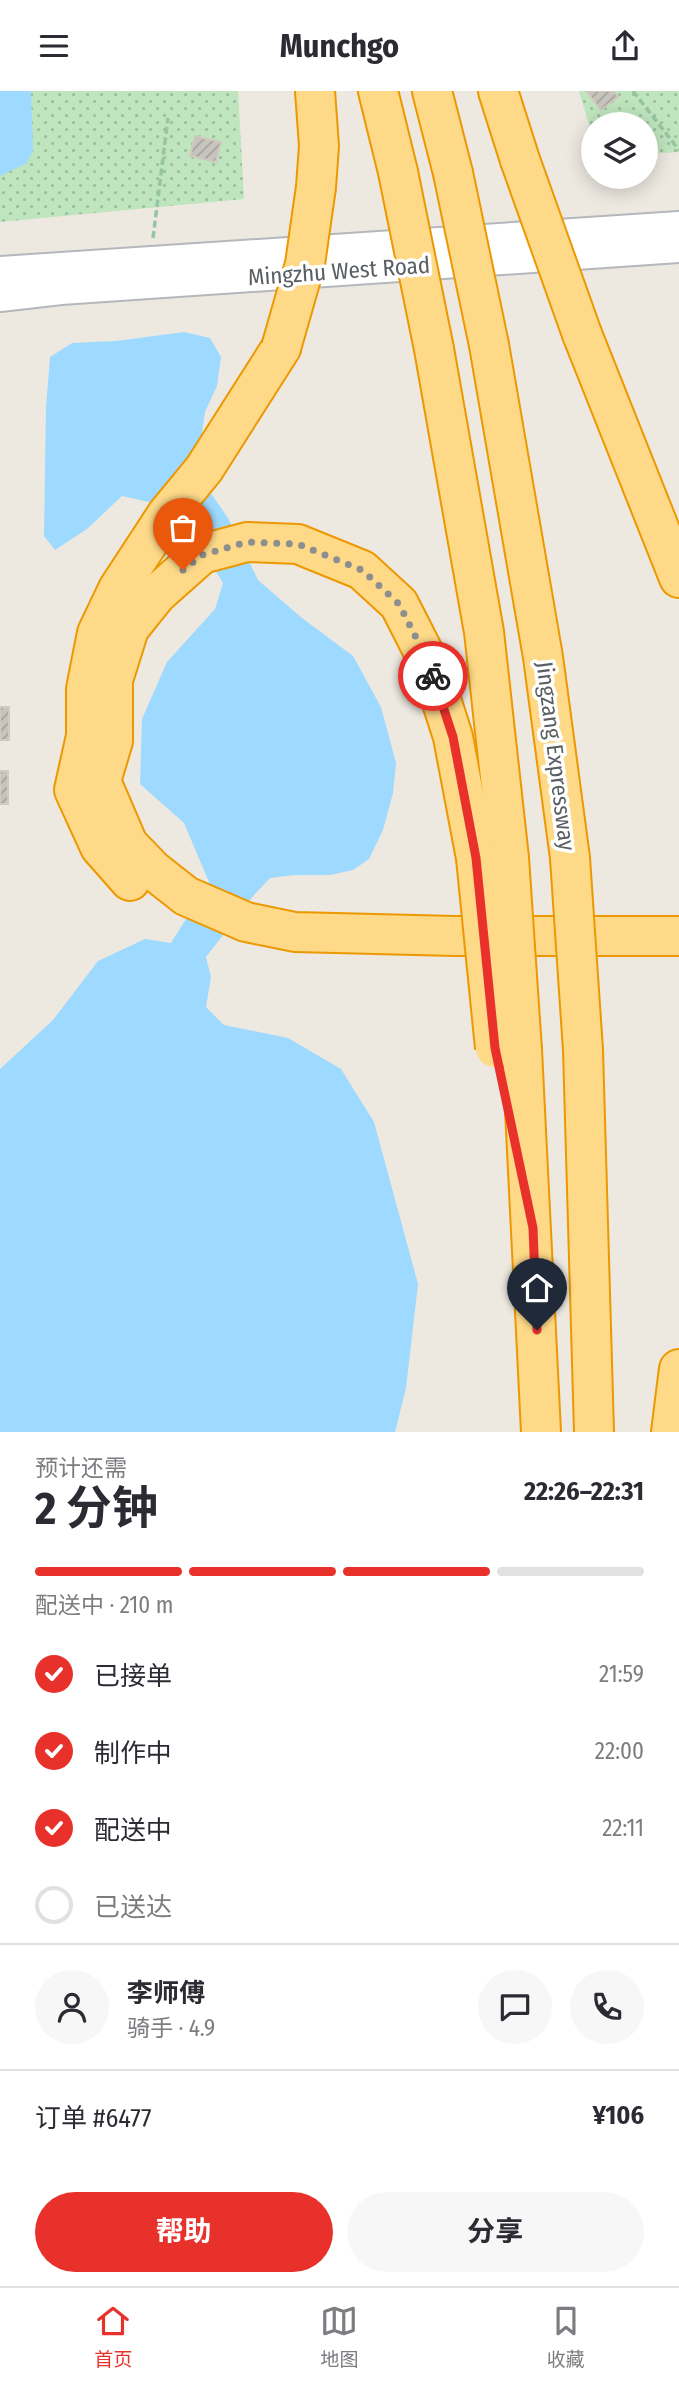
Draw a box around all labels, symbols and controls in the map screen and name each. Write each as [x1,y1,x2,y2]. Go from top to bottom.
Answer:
icon: menu [35,27,73,65]
text: Munchgo [280,27,399,65]
icon: share [606,27,644,65]
map controls [581,112,658,189]
button: layers [581,112,658,189]
street label: Mingzhu West Road [247,251,431,291]
pin [153,498,213,570]
icon: bag [164,509,202,547]
courier [398,641,468,711]
icon: bike [414,657,452,695]
street label: Jingzang Expressway [531,660,582,853]
pin [507,1258,567,1330]
icon: home [518,1269,556,1307]
text: 预计还需 [35,1454,127,1482]
text: 22:26–22:31 [524,1476,644,1507]
text: 2 分钟 [35,1481,158,1536]
text: 配送中 · 210 m [35,1591,173,1619]
icon: check [35,1655,73,1693]
text: 21:59 [599,1660,644,1688]
text: 已接单 [94,1661,172,1692]
icon: check [35,1732,73,1770]
text: 22:00 [595,1737,644,1765]
text: 制作中 [94,1738,172,1769]
icon: check [35,1809,73,1847]
text: 22:11 [602,1814,644,1842]
text: 配送中 [94,1815,172,1846]
text: 已送达 [94,1892,172,1923]
button: person [35,1970,109,2044]
button: chat [478,1970,552,2044]
button: phone [570,1970,644,2044]
text: 李师傅 [127,1978,205,2009]
text: 骑手 · 4.9 [127,2014,215,2042]
text: ¥106 [593,2100,644,2131]
text: 订单 #6477 [35,2103,152,2134]
button: 帮助 [35,2192,333,2272]
button: 分享 [347,2192,644,2272]
tab: 首页 [94,2302,132,2371]
tab: 地图 [320,2302,359,2371]
tab: 收藏 [547,2302,585,2371]

